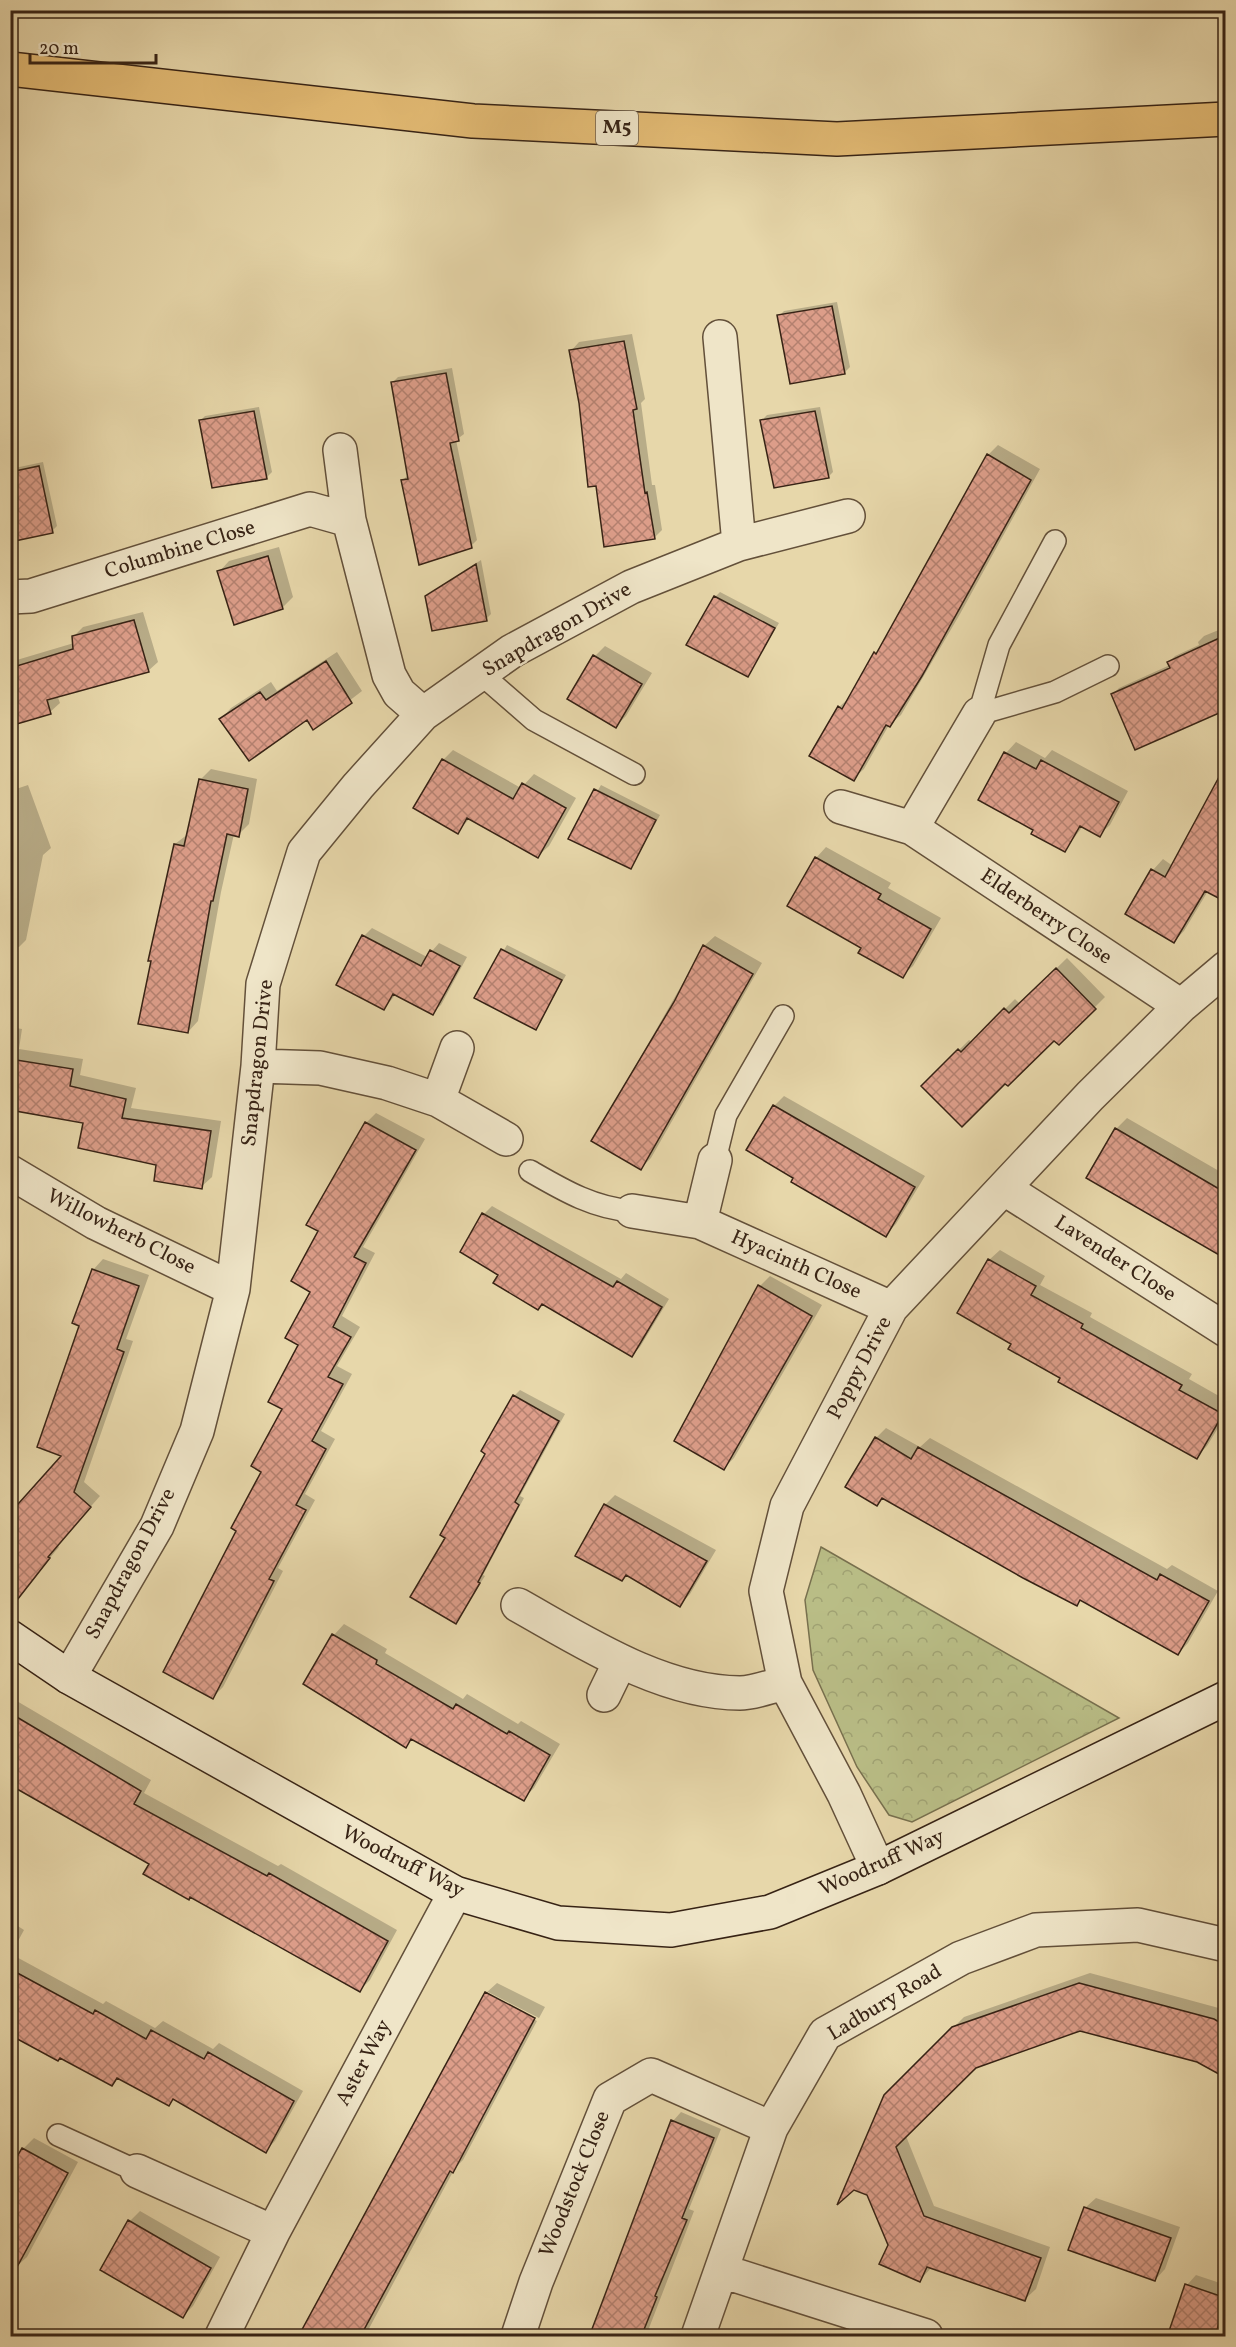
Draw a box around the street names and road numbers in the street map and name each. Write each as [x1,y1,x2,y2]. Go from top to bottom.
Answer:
road number: M5 [596,111,638,145]
street label: Columbine Close [101,513,259,587]
street label: Snapdragon Drive [477,576,637,684]
street label: Elderberry Close [974,862,1118,972]
street label: Snapdragon Drive [235,978,281,1148]
street label: Willowherb Close [42,1182,201,1282]
street label: Lavender Close [1048,1209,1182,1309]
street label: Hyacinth Close [726,1223,866,1307]
street label: Poppy Drive [821,1311,899,1425]
street label: Snapdragon Drive [79,1483,183,1645]
street label: Woodruff Way [336,1819,470,1906]
street label: Woodruff Way [815,1822,950,1904]
street label: Ladbury Road [822,1957,948,2049]
street label: Aster Way [329,2014,399,2111]
street label: Woodstock Close [532,2106,618,2262]

